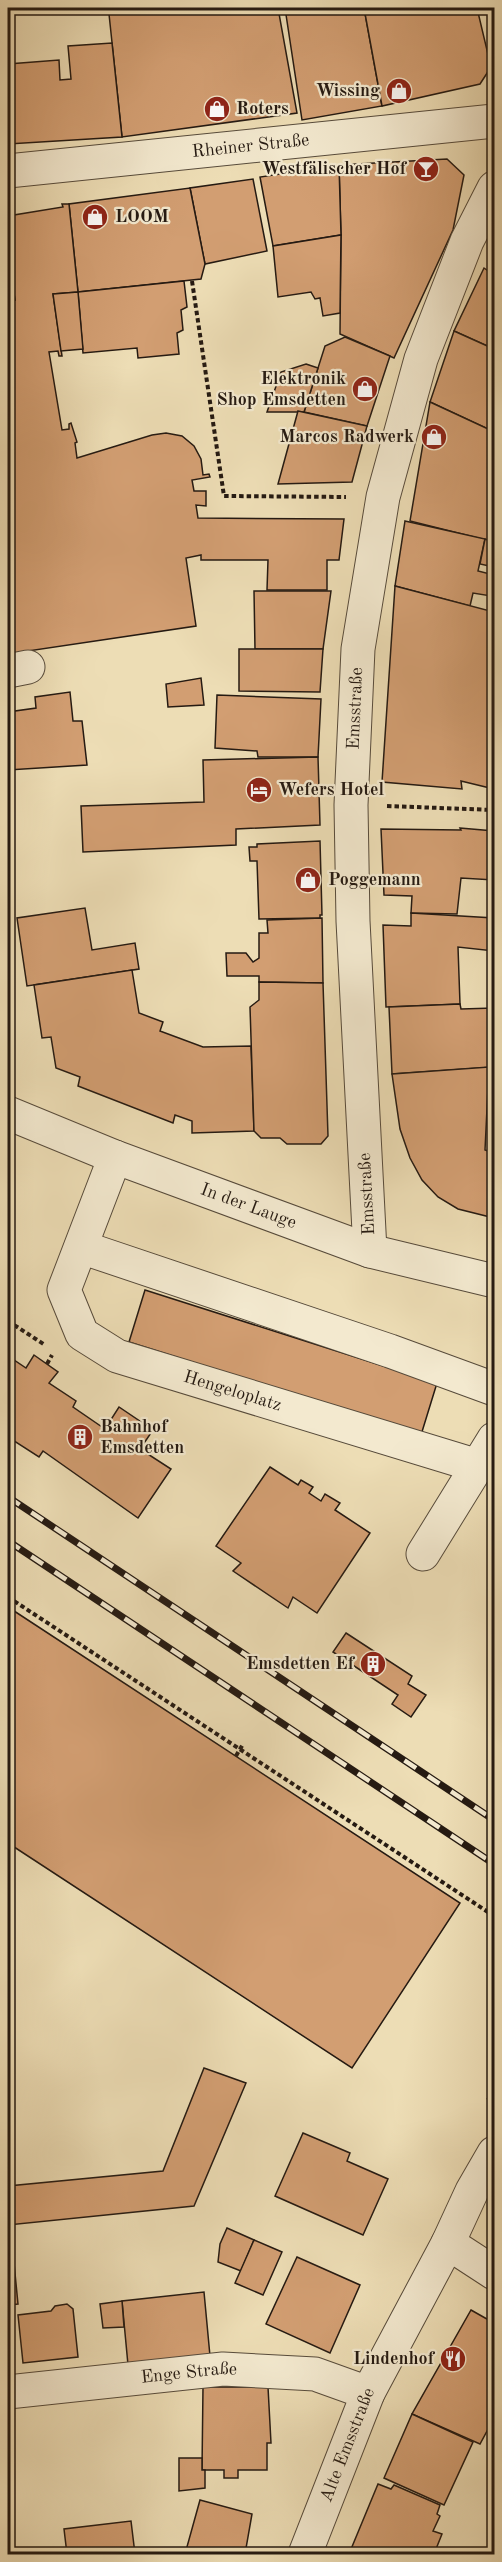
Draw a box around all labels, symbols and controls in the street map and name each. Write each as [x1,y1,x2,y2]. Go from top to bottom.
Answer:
shop icon: Wissing [384,76,414,106]
place label: Wissing [316,82,380,100]
shop icon: Roters [202,94,232,124]
place label: Roters [236,100,289,118]
street label: Rheiner Straße [191,131,310,161]
bar icon: Westfälischer Hof [411,154,441,184]
place label: Westfälischer Hof [261,160,408,178]
shop icon: LOOM [80,202,110,232]
place label: LOOM [115,208,169,226]
place label: Elektronik Shop Emsdetten [217,370,346,409]
shop icon: Elektronik Shop Emsdetten [350,374,380,404]
shop icon: Marcos Radwerk [419,422,449,452]
place label: Marcos Radwerk [279,428,414,446]
street label: Emsstraße [344,667,366,750]
hotel icon: Wefers Hotel [244,775,274,805]
place label: Wefers Hotel [278,781,384,799]
shop icon: Poggemann [293,865,323,895]
place label: Poggemann [328,871,421,889]
street label: Emsstraße [356,1152,378,1236]
street label: In der Lauge [198,1180,299,1232]
street label: Hengeloplatz [181,1368,284,1415]
place label: Bahnhof Emsdetten [100,1418,184,1457]
building icon: Bahnhof Emsdetten [65,1422,95,1452]
building icon: Emsdetten Ef [358,1649,388,1679]
place label: Emsdetten Ef [246,1655,356,1673]
restaurant icon: Lindenhof [438,2344,468,2374]
place label: Lindenhof [353,2350,436,2368]
street label: Enge Straße [140,2360,238,2387]
street label: Alte Emsstraße [317,2385,378,2505]

